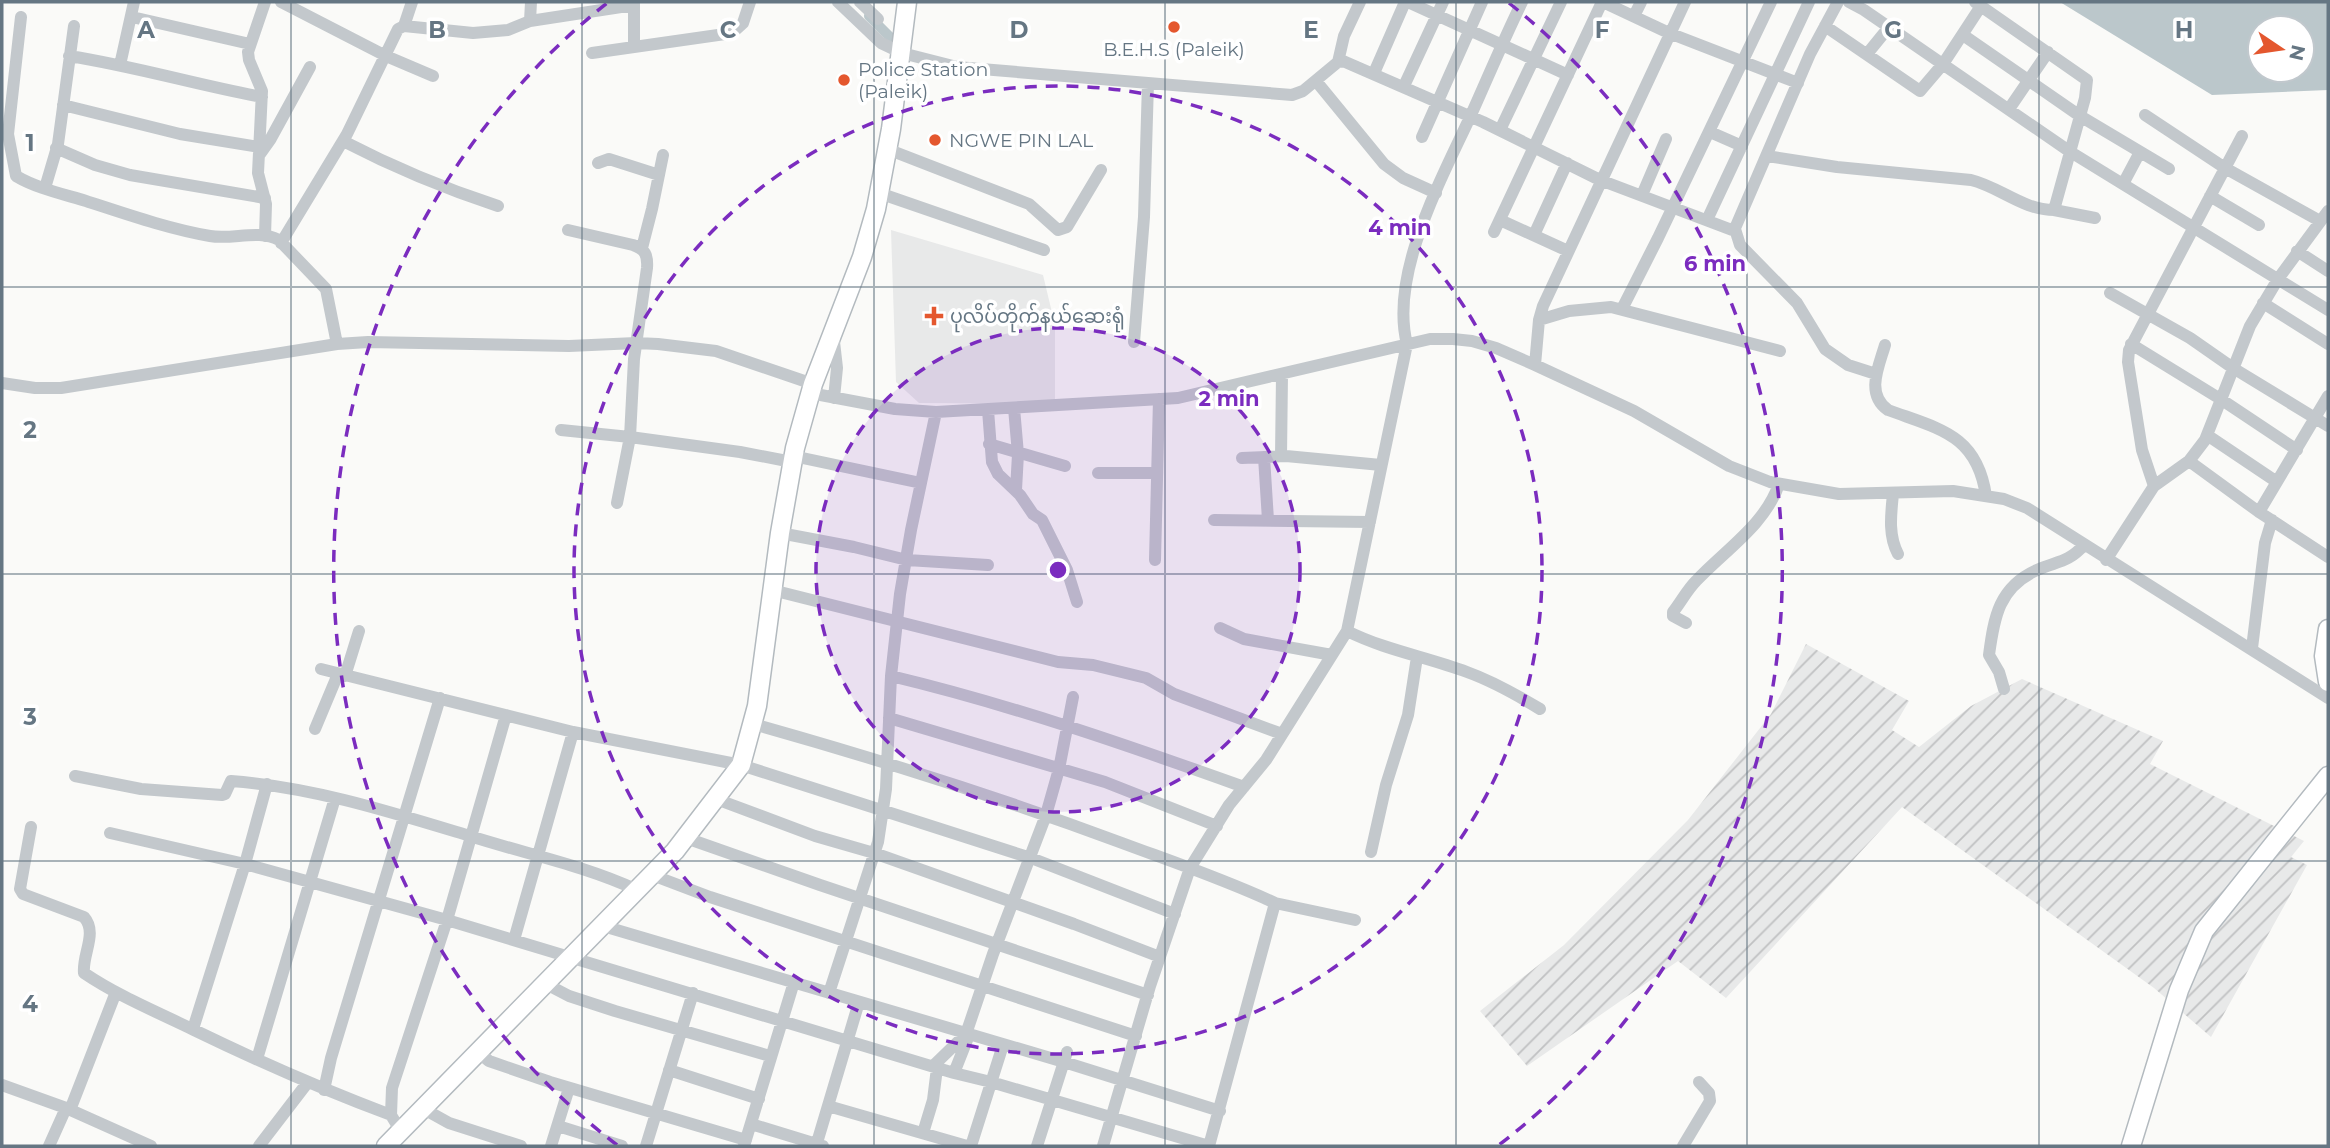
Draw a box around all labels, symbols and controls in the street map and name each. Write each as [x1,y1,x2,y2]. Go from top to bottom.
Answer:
north arrow [2246,14,2316,84]
text: A [136,16,155,44]
text: B [428,16,446,44]
text: C [720,16,737,44]
text: D [1010,16,1029,44]
text: E [1303,16,1319,44]
text: F [1595,16,1610,44]
text: G [1884,16,1902,44]
text: H [2175,16,2193,44]
marker: B.E.H.S (Paleik) [1166,19,1182,35]
place label: B.E.H.S (Paleik) [1103,38,1245,61]
text: N [2284,43,2310,63]
place label: Police Station (Paleik) [858,58,988,103]
marker: Police Station (Paleik) [836,72,852,88]
text: 1 [25,129,35,157]
place label: NGWE PIN LAL [949,129,1094,152]
marker: NGWE PIN LAL [927,132,943,148]
text: 4 min [1368,215,1432,240]
text: 6 min [1684,251,1746,276]
place label: ပုလိပ်တိုက်နယ်ဆေးရုံ [950,302,1125,333]
marker: ပုလိပ်တိုက်နယ်ဆေးရုံ [924,306,944,326]
text: 2 min [1198,386,1260,411]
text: 2 [23,416,37,444]
centre of rings [1046,558,1070,582]
text: 3 [22,703,37,731]
text: 4 [22,990,38,1018]

